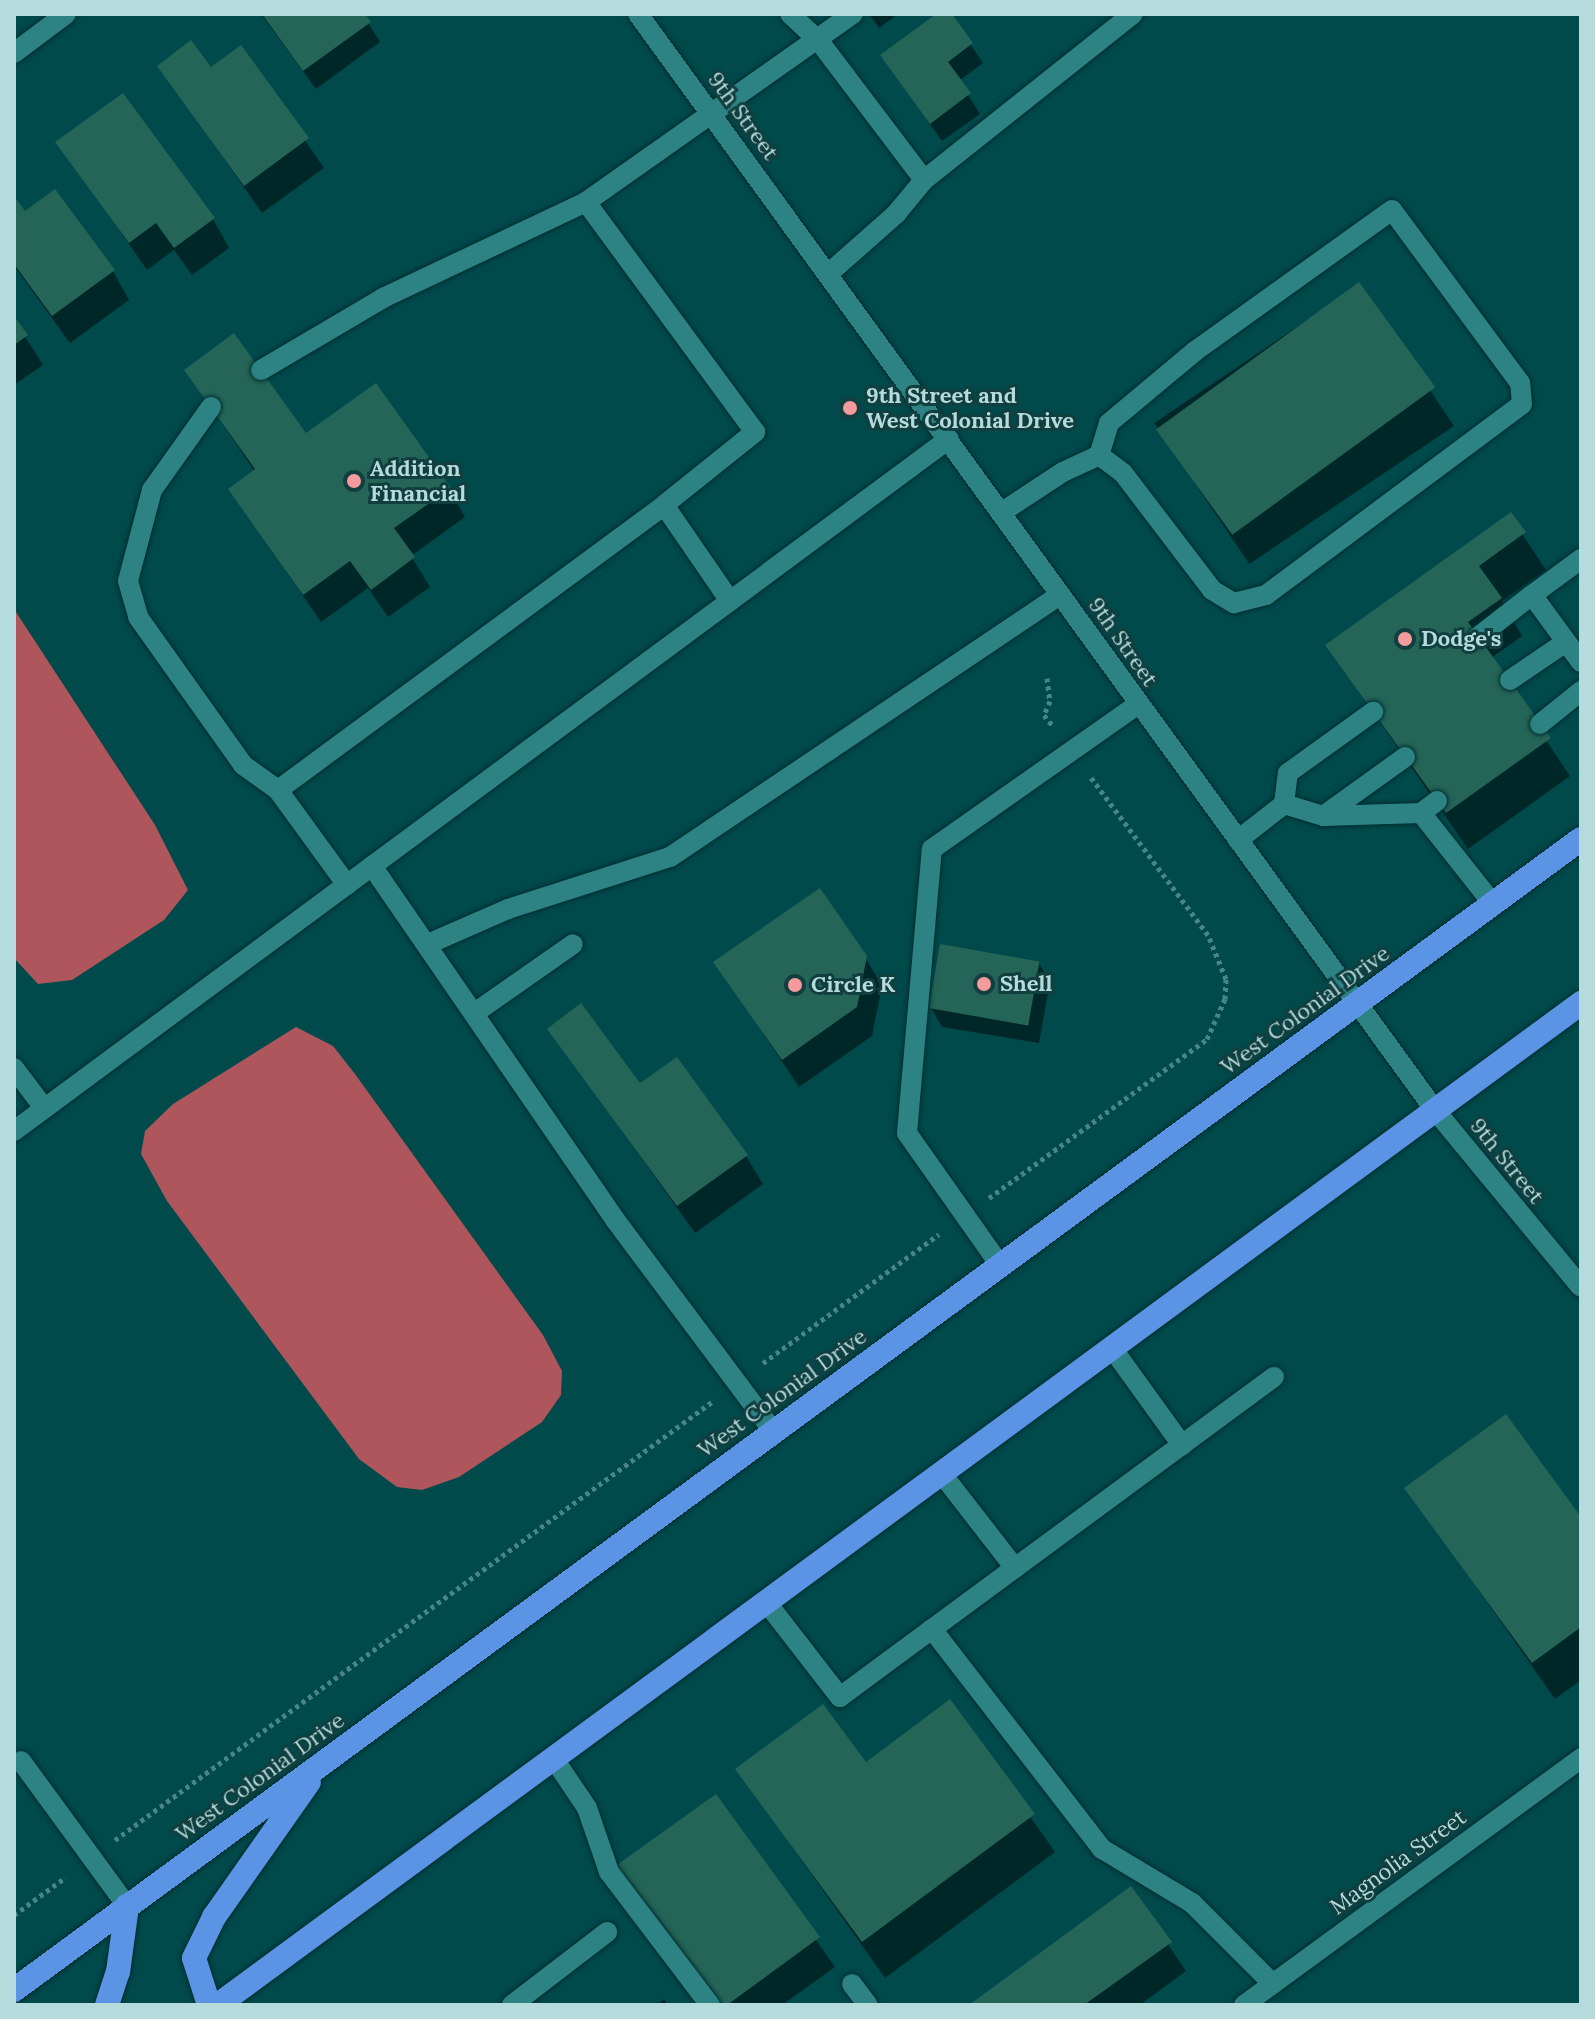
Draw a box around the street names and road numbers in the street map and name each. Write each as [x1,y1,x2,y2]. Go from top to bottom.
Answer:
street label: 9th Street [702,67,784,165]
street label: 9th Street [1083,592,1163,692]
street label: West Colonial Drive [1215,940,1395,1080]
street label: 9th Street [1464,1113,1550,1209]
street label: West Colonial Drive [692,1323,872,1463]
street label: West Colonial Drive [170,1707,350,1847]
street label: Magnolia Street [1325,1804,1471,1920]

